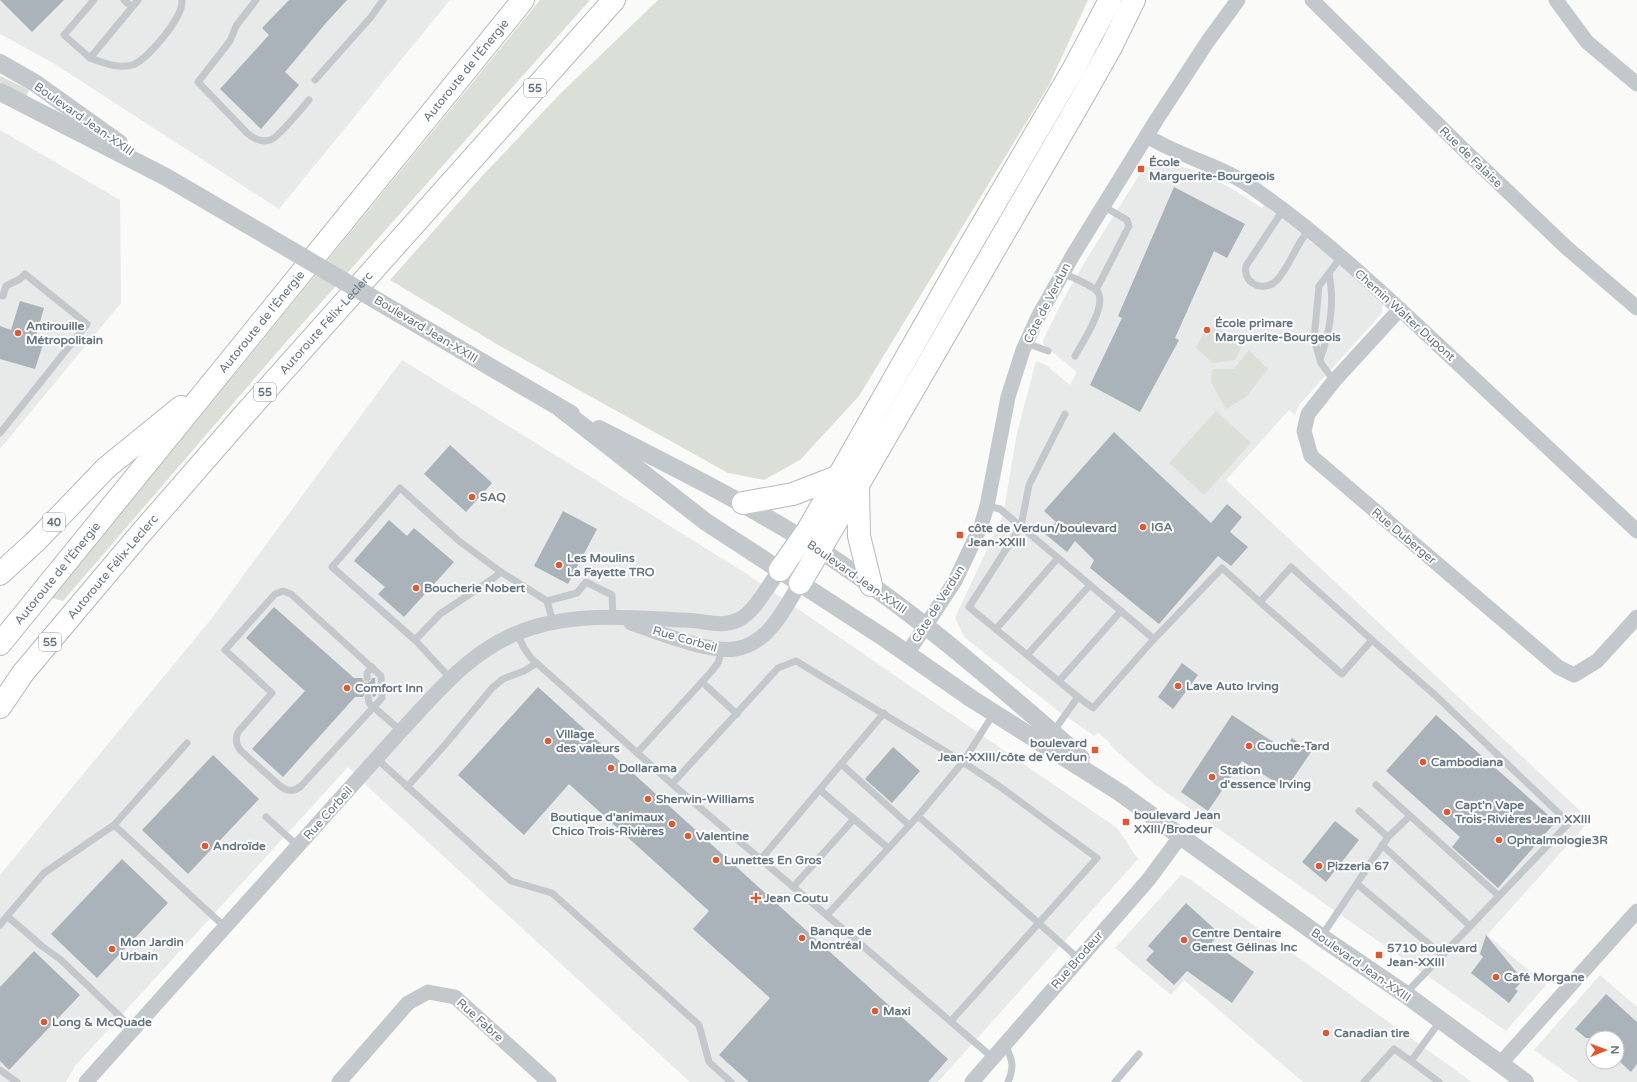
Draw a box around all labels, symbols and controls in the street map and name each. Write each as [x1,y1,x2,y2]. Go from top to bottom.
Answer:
street label: Autoroute de l'Énergie [420,16,512,124]
street label: Boulevard Jean-XXIII [31,79,137,159]
road number: 55 [524,79,546,97]
street label: Rue de Falaise [1437,124,1505,191]
place label: École Marguerite-Bourgeois [1149,155,1275,184]
marker: École Marguerite-Bourgeois [1136,164,1146,174]
street label: Côte de Verdun [1021,260,1073,346]
street label: Chemin Walter Dupont [1352,266,1458,364]
street label: Autoroute de l'Énergie [216,268,308,376]
street label: Autoroute Félix-Leclerc [277,269,375,377]
street label: Boulevard Jean-XXIII [372,293,480,365]
place label: École primare Marguerite-Bourgeois [1215,316,1341,345]
place label: Antirouille Métropolitain [26,319,103,348]
marker: École primare Marguerite-Bourgeois [1202,325,1212,335]
marker: Antirouille Métropolitain [13,328,23,338]
road number: 55 [254,383,276,401]
place label: SAQ [480,490,506,504]
marker: SAQ [467,492,477,502]
street label: Rue Duberger [1369,505,1439,567]
street label: Autoroute Félix-Leclerc [64,512,161,622]
road number: 40 [43,513,65,531]
street label: Autoroute de l'Énergie [12,519,103,627]
place label: IGA [1151,520,1173,534]
place label: côte de Verdun/boulevard Jean-XXIII [967,521,1117,549]
marker: IGA [1138,522,1148,532]
marker: côte de Verdun/boulevard Jean-XXIII [955,530,965,540]
street label: Boulevard Jean-XXIII [804,537,910,617]
place label: Les Moulins La Fayette TRO [567,551,655,580]
marker: Les Moulins La Fayette TRO [554,560,564,570]
street label: Côte de Verdun [909,563,967,645]
place label: Boucherie Nobert [424,581,526,595]
marker: Boucherie Nobert [411,583,421,593]
street label: Rue Corbeil [651,623,719,655]
road number: 55 [39,633,61,651]
place label: Lave Auto Irving [1186,679,1279,694]
place label: Comfort Inn [355,681,423,695]
marker: Lave Auto Irving [1173,681,1183,691]
marker: Comfort Inn [342,683,352,693]
place label: Village des valeurs [556,727,620,755]
marker: Village des valeurs [543,736,553,746]
place label: boulevard Jean-XXIII/côte de Verdun [937,736,1087,764]
place label: Couche-Tard [1257,739,1329,753]
marker: Couche-Tard [1244,741,1254,751]
marker: boulevard Jean-XXIII/côte de Verdun [1090,745,1100,755]
place label: Cambodiana [1431,755,1504,769]
marker: Cambodiana [1418,757,1428,767]
place label: Dollarama [619,761,677,775]
marker: Dollarama [606,763,616,773]
place label: Station d'essence Irving [1220,763,1311,792]
marker: Station d'essence Irving [1207,772,1217,782]
street label: Rue Corbeil [301,784,355,842]
place label: Sherwin-Williams [656,792,754,806]
marker: Sherwin-Williams [643,794,653,804]
place label: Capt'n Vape Trois-Rivières Jean XXIII [1454,798,1591,826]
marker: Capt'n Vape Trois-Rivières Jean XXIII [1442,807,1452,817]
place label: boulevard Jean XXIII/Brodeur [1134,808,1220,836]
place label: Boutique d'animaux Chico Trois-Rivières [550,810,665,838]
marker: boulevard Jean XXIII/Brodeur [1121,817,1131,827]
marker: Boutique d'animaux Chico Trois-Rivières [667,819,677,829]
place label: Valentine [696,829,749,843]
marker: Valentine [683,831,693,841]
place label: Ophtalmologie3R [1507,833,1608,848]
marker: Ophtalmologie3R [1494,835,1504,845]
place label: Androïde [213,839,266,853]
marker: Androïde [200,841,210,851]
place label: Lunettes En Gros [724,853,822,867]
marker: Lunettes En Gros [711,855,721,865]
place label: Pizzeria 67 [1327,859,1390,873]
marker: Pizzeria 67 [1314,861,1324,871]
place label: Jean Coutu [763,891,828,905]
marker: Jean Coutu [751,893,761,903]
place label: Banque de Montréal [810,924,872,952]
street label: Boulevard Jean-XXIII [1308,925,1414,1005]
place label: Centre Dentaire Genest Gélinas Inc [1192,926,1298,954]
street label: Rue Brodeur [1048,928,1106,992]
marker: Banque de Montréal [797,933,807,943]
place label: Mon Jardin Urbain [120,935,184,963]
marker: Centre Dentaire Genest Gélinas Inc [1179,935,1189,945]
place label: 5710 boulevard Jean-XXIII [1386,941,1477,969]
marker: Mon Jardin Urbain [107,944,117,954]
marker: 5710 boulevard Jean-XXIII [1374,950,1384,960]
place label: Café Morgane [1504,970,1585,985]
marker: Café Morgane [1491,972,1501,982]
street label: Rue Fabre [454,995,506,1045]
place label: Maxi [883,1004,911,1018]
marker: Maxi [870,1006,880,1016]
place label: Long & McQuade [52,1015,152,1030]
marker: Long & McQuade [39,1017,49,1027]
place label: Canadian tire [1334,1026,1410,1040]
marker: Canadian tire [1321,1028,1331,1038]
north arrow [1585,1030,1625,1070]
text: N [1608,1045,1621,1054]

